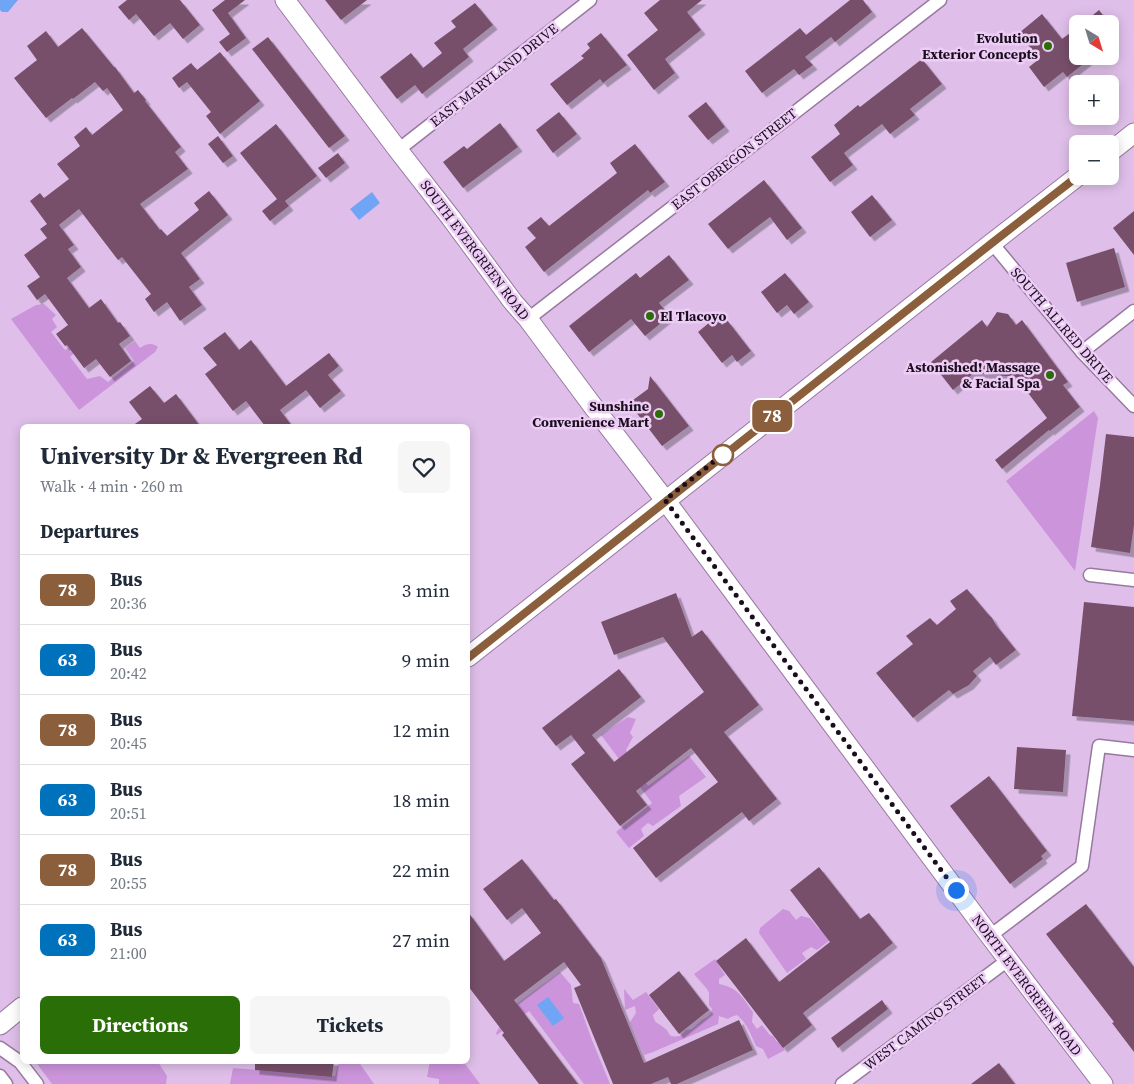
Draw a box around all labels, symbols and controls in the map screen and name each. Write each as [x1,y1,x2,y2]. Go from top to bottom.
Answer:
north arrow [1069,15,1119,65]
map controls [1069,15,1119,185]
street label: EAST MARYLAND DRIVE [426,19,562,131]
place label: Evolution Exterior Concepts [922,28,1039,64]
marker: Evolution Exterior Concepts [1042,40,1054,52]
button: + [1069,75,1119,125]
street label: EAST OBREGON STREET [667,103,801,214]
button: − [1069,135,1119,185]
street label: SOUTH EVERGREEN ROAD [416,176,534,324]
street label: SOUTH ALLRED DRIVE [1006,263,1118,387]
place label: El Tlacoyo [660,306,726,326]
marker: El Tlacoyo [644,310,656,322]
place label: Astonished! Massage & Facial Spa [906,357,1041,393]
marker: Astonished! Massage & Facial Spa [1044,369,1056,381]
place label: Sunshine Convenience Mart [532,396,650,432]
line badge: 78 [750,400,794,432]
text: 78 [762,403,782,428]
marker: Sunshine Convenience Mart [653,408,665,420]
text: University Dr & Evergreen Rd [40,439,363,472]
button: heart [398,441,450,493]
unlabelled marker [712,444,734,466]
text: Walk · 4 min · 260 m [40,475,183,497]
text: Departures [40,518,139,544]
text: Bus [110,566,142,592]
text: 78 [58,577,77,602]
text: 3 min [402,577,450,603]
text: 20:36 [110,592,147,614]
text: Bus [110,636,142,662]
text: 63 [58,647,77,672]
text: 9 min [402,647,450,673]
text: 20:42 [110,662,147,684]
text: Bus [110,706,142,732]
text: 78 [58,717,77,742]
text: 12 min [392,717,450,743]
text: 20:45 [110,732,147,754]
text: Bus [110,776,142,802]
text: 63 [58,787,77,812]
text: 18 min [392,787,450,813]
text: 20:51 [110,802,147,824]
text: Bus [110,846,142,872]
text: 78 [58,857,77,882]
text: 22 min [392,857,450,883]
text: 20:55 [110,872,147,894]
your location [944,878,969,903]
street label: NORTH EVERGREEN ROAD [967,910,1087,1060]
text: Bus [110,916,142,942]
text: 63 [58,927,77,952]
text: 27 min [392,927,450,953]
text: 21:00 [110,942,147,964]
street label: WEST CAMINO STREET [859,969,991,1075]
button: Directions [40,996,240,1054]
button: Tickets [250,996,450,1054]

